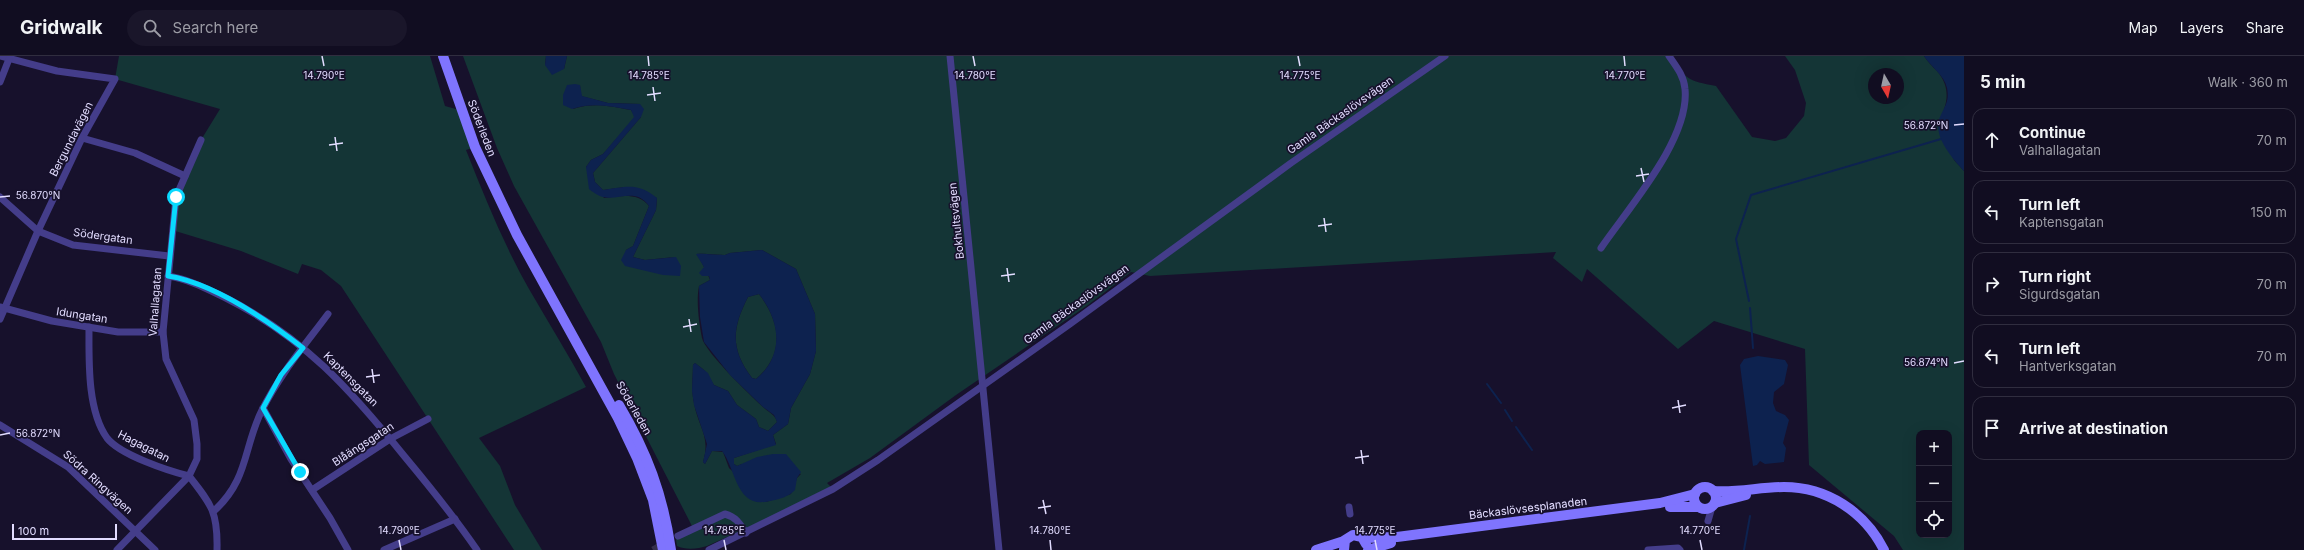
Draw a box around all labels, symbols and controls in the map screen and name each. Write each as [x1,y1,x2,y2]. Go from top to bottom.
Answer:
search box [127,10,407,46]
text: Gridwalk [20,16,103,39]
icon: search [141,17,163,39]
text: Search here [173,18,258,37]
text: Map [2129,19,2158,36]
text: Layers [2180,19,2224,36]
text: Share [2246,19,2284,36]
north arrow [1868,68,1904,104]
text: 14.790°E [303,69,345,81]
text: 14.785°E [628,69,670,81]
text: 14.780°E [954,69,996,81]
text: 14.775°E [1280,69,1321,81]
text: 14.770°E [1604,69,1646,81]
text: 5 min [1980,72,2026,92]
street label: Gamla Bäckaslövsvägen [1284,73,1396,157]
text: Walk · 360 m [2208,74,2288,90]
street label: Söderleden [465,98,499,158]
street label: Bergundavägen [46,99,96,179]
text: 56.872°N [1904,119,1948,131]
text: Continue [2019,123,2086,142]
icon: ahead [1981,129,2003,151]
text: 70 m [2257,132,2287,148]
text: Valhallagatan [2019,142,2101,158]
street label: Bokhultsvägen [945,182,967,260]
route start [167,188,185,206]
text: 56.870°N [16,189,60,201]
text: Turn left [2019,195,2080,214]
icon: left [1981,201,2003,223]
text: 150 m [2251,204,2287,220]
text: Kaptensgatan [2019,214,2104,230]
street label: Södergatan [72,225,134,247]
street label: Gamla Bäckaslövsvägen [1021,261,1131,347]
street label: Valhallagatan [146,267,164,337]
text: Turn right [2019,267,2091,286]
icon: right [1981,273,2003,295]
text: 70 m [2257,276,2287,292]
text: Sigurdsgatan [2019,286,2100,302]
street label: Idungatan [55,304,109,326]
text: Turn left [2019,339,2080,358]
icon: left [1981,345,2003,367]
text: 70 m [2257,348,2287,364]
street label: Kaptensgatan [321,349,381,409]
text: 56.874°N [1904,356,1948,368]
text: Hantverksgatan [2019,358,2116,374]
street label: Söderleden [613,379,655,437]
icon: arrive [1981,417,2003,439]
street label: Blåängsgatan [330,419,396,469]
text: Arrive at destination [2019,419,2168,438]
text: 56.872°N [16,427,60,439]
street label: Hagagatan [116,427,172,465]
map controls [1916,430,1952,538]
button: + [1916,430,1952,466]
street label: Södra Ringvägen [60,447,136,517]
route end [291,463,309,481]
button: − [1916,466,1952,502]
street label: Bäckaslövsesplanaden [1468,494,1588,522]
button: locate [1916,502,1952,538]
scale bar [12,522,117,541]
text: 100 m [18,524,49,538]
text: 14.790°E [378,524,420,536]
text: 14.785°E [703,524,745,536]
text: 14.780°E [1029,524,1071,536]
text: 14.775°E [1355,524,1396,536]
text: 14.770°E [1679,524,1721,536]

